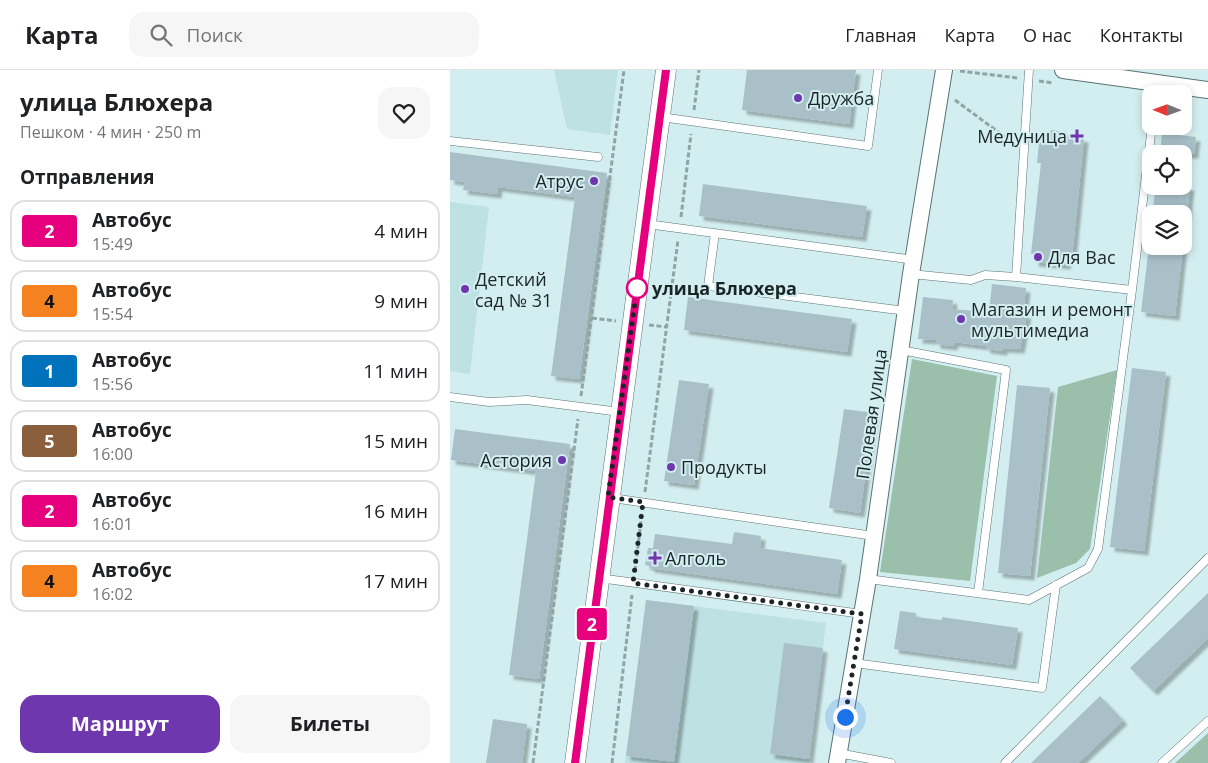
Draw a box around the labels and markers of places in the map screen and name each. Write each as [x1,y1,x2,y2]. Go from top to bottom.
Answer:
place label: Дружба [808,86,874,110]
marker: Дружба [792,92,804,104]
place label: Медуница [977,124,1067,148]
marker: Медуница [1071,130,1083,142]
place label: Атрус [535,169,584,193]
marker: Атрус [588,175,600,187]
place label: Для Вас [1048,245,1116,269]
marker: Для Вас [1032,251,1044,263]
place label: Детский сад № 31 [475,267,552,312]
place label: улица Блюхера [652,276,797,300]
marker: улица Блюхера [626,277,648,299]
marker: Детский сад № 31 [459,283,471,295]
place label: Магазин и ремонт мультимедиа [971,297,1133,342]
marker: Магазин и ремонт мультимедиа [955,313,967,325]
place label: Астория [480,448,552,472]
marker: Астория [556,454,568,466]
place label: Продукты [681,455,767,479]
marker: Продукты [665,461,677,473]
place label: Алголь [665,546,726,570]
marker: Алголь [649,552,661,564]

